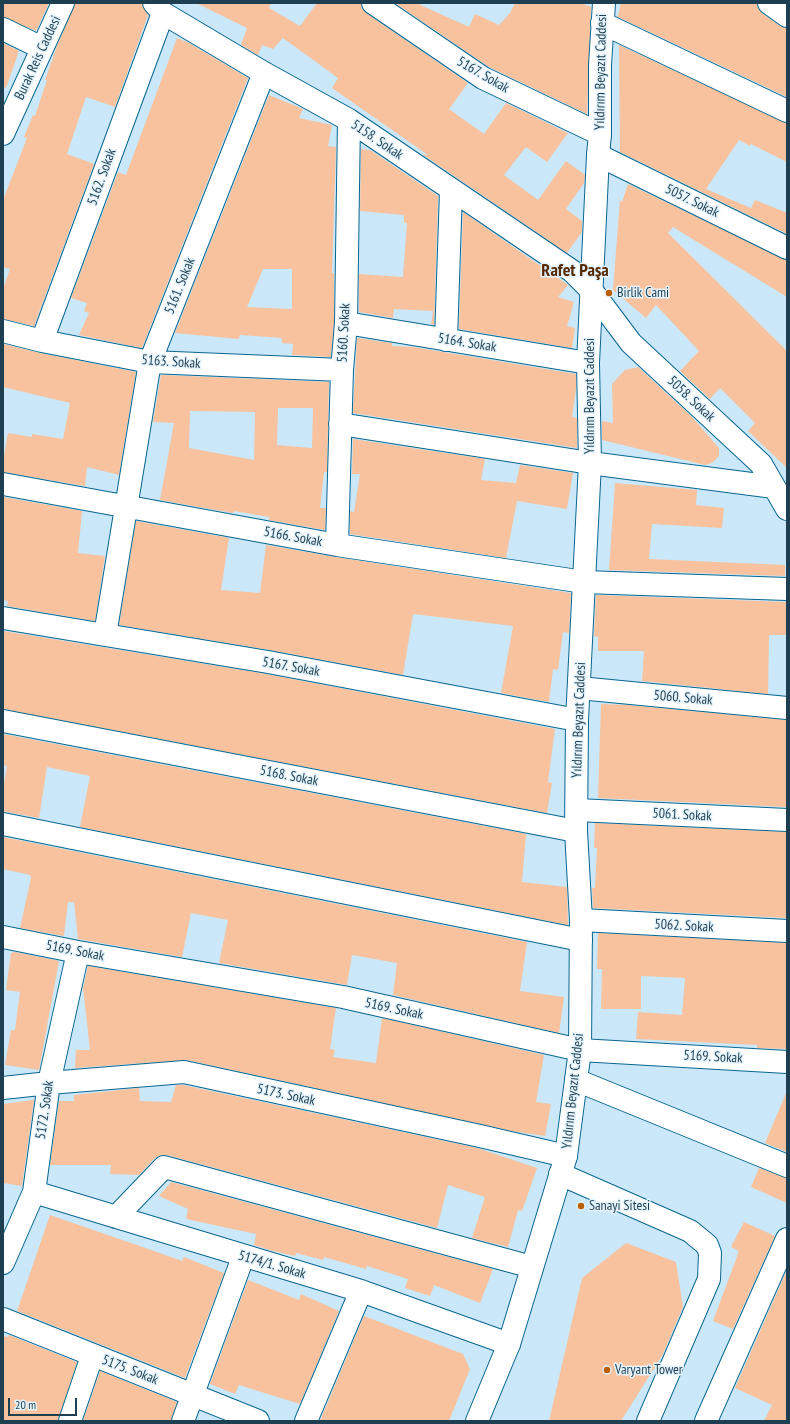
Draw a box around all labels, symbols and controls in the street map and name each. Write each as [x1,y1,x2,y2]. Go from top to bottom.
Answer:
street label: Burak Reis Caddesi [11,13,65,103]
street label: Yıldırım Beyazıt Caddesi [592,14,610,130]
street label: 5167. Sokak [454,53,512,97]
street label: 5158. Sokak [348,116,406,164]
street label: 5162. Sokak [84,146,120,208]
street label: 5057. Sokak [662,181,722,221]
street label: 5161. Sokak [161,255,199,317]
district label: Rafet Paşa [541,260,609,282]
place label: Birlik Cami [617,285,669,301]
marker: Birlik Cami [604,288,614,298]
street label: 5160. Sokak [334,303,354,363]
street label: 5164. Sokak [436,330,498,356]
street label: Yıldırım Beyazıt Caddesi [582,338,598,454]
street label: 5163. Sokak [141,352,201,372]
street label: 5058. Sokak [664,373,718,425]
street label: 5166. Sokak [262,524,324,550]
street label: 5167. Sokak [261,654,321,680]
street label: Yıldırım Beyazıt Caddesi [569,662,589,778]
street label: 5060. Sokak [653,687,713,709]
street label: 5168. Sokak [258,762,320,790]
street label: 5061. Sokak [652,805,712,825]
street label: 5062. Sokak [654,916,714,936]
street label: 5169. Sokak [44,937,106,965]
street label: 5169. Sokak [363,995,425,1023]
street label: Yıldırım Beyazıt Caddesi [559,1032,587,1150]
street label: 5169. Sokak [683,1047,743,1067]
street label: 5172. Sokak [33,1080,57,1140]
street label: 5173. Sokak [255,1081,317,1109]
place label: Sanayi Sitesi [589,1198,650,1214]
marker: Sanayi Sitesi [576,1201,586,1211]
street label: 5174/1. Sokak [236,1247,308,1283]
street label: 5175. Sokak [99,1352,161,1388]
place label: Varyant Tower [615,1362,683,1378]
marker: Varyant Tower [602,1365,612,1375]
scale bar [10,1390,79,1416]
text: 20 m [15,1397,36,1412]

